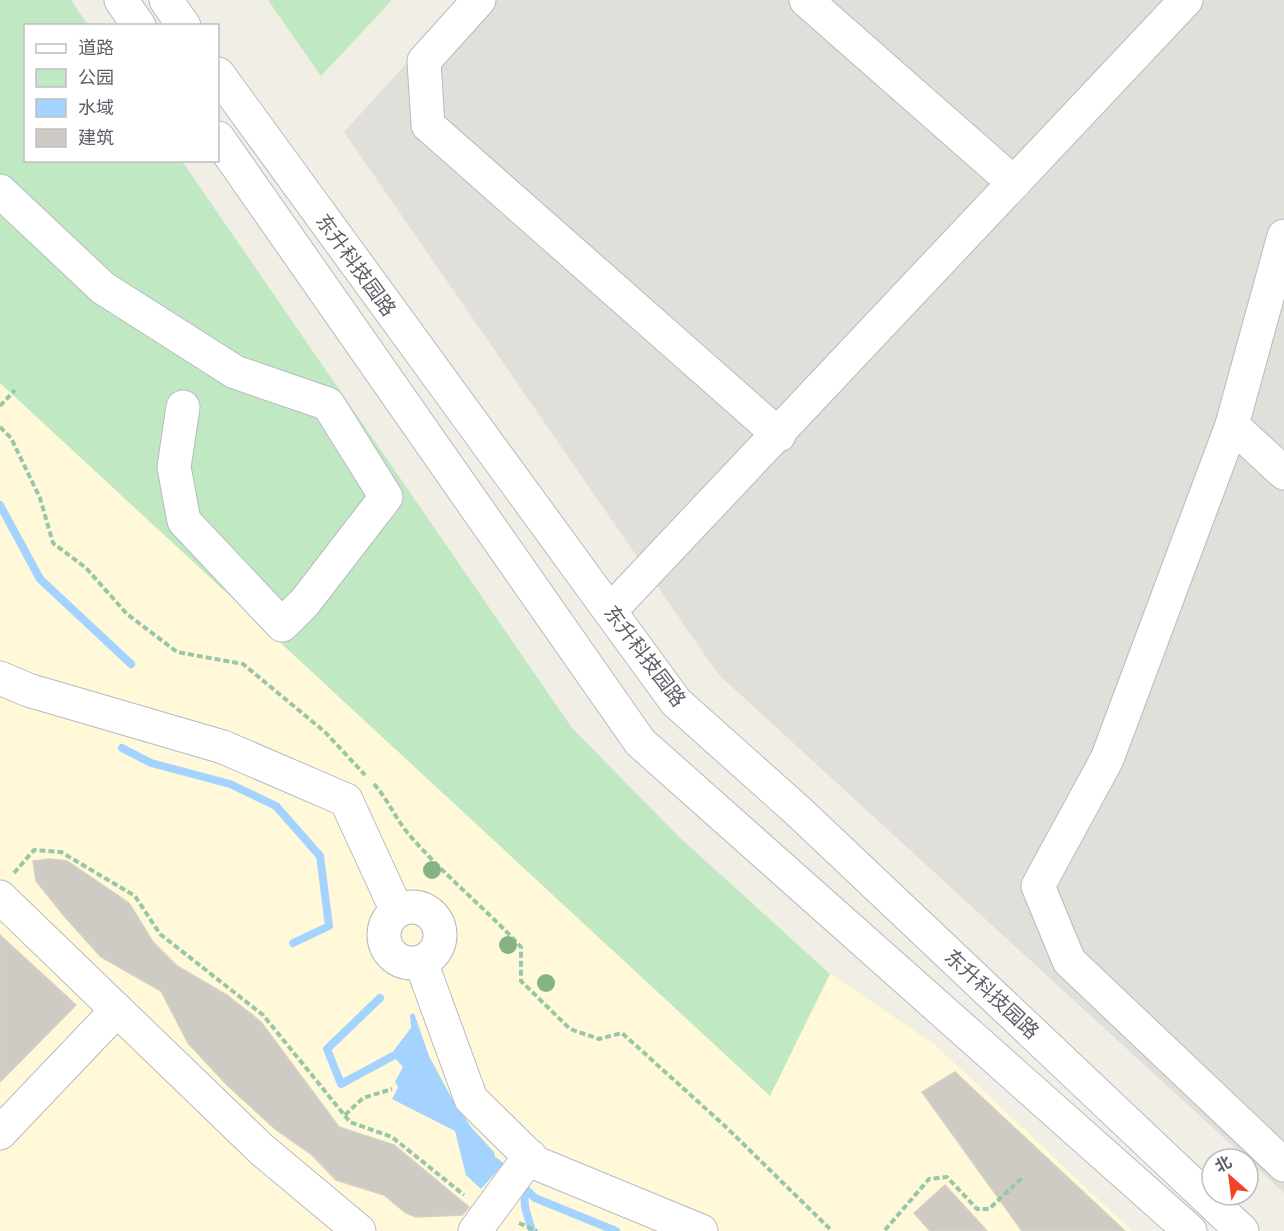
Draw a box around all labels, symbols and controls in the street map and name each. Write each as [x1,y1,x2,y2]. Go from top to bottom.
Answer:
legend [24,24,219,162]
text: 道路 [78,37,114,58]
text: 公园 [78,67,114,88]
text: 水域 [78,97,114,118]
text: 建筑 [78,127,114,148]
street label: 东升科技园路 [311,209,401,321]
street label: 东升科技园路 [599,601,691,711]
street label: 东升科技园路 [940,944,1044,1044]
north arrow [1200,1147,1260,1207]
text: 北 [1212,1152,1235,1176]

